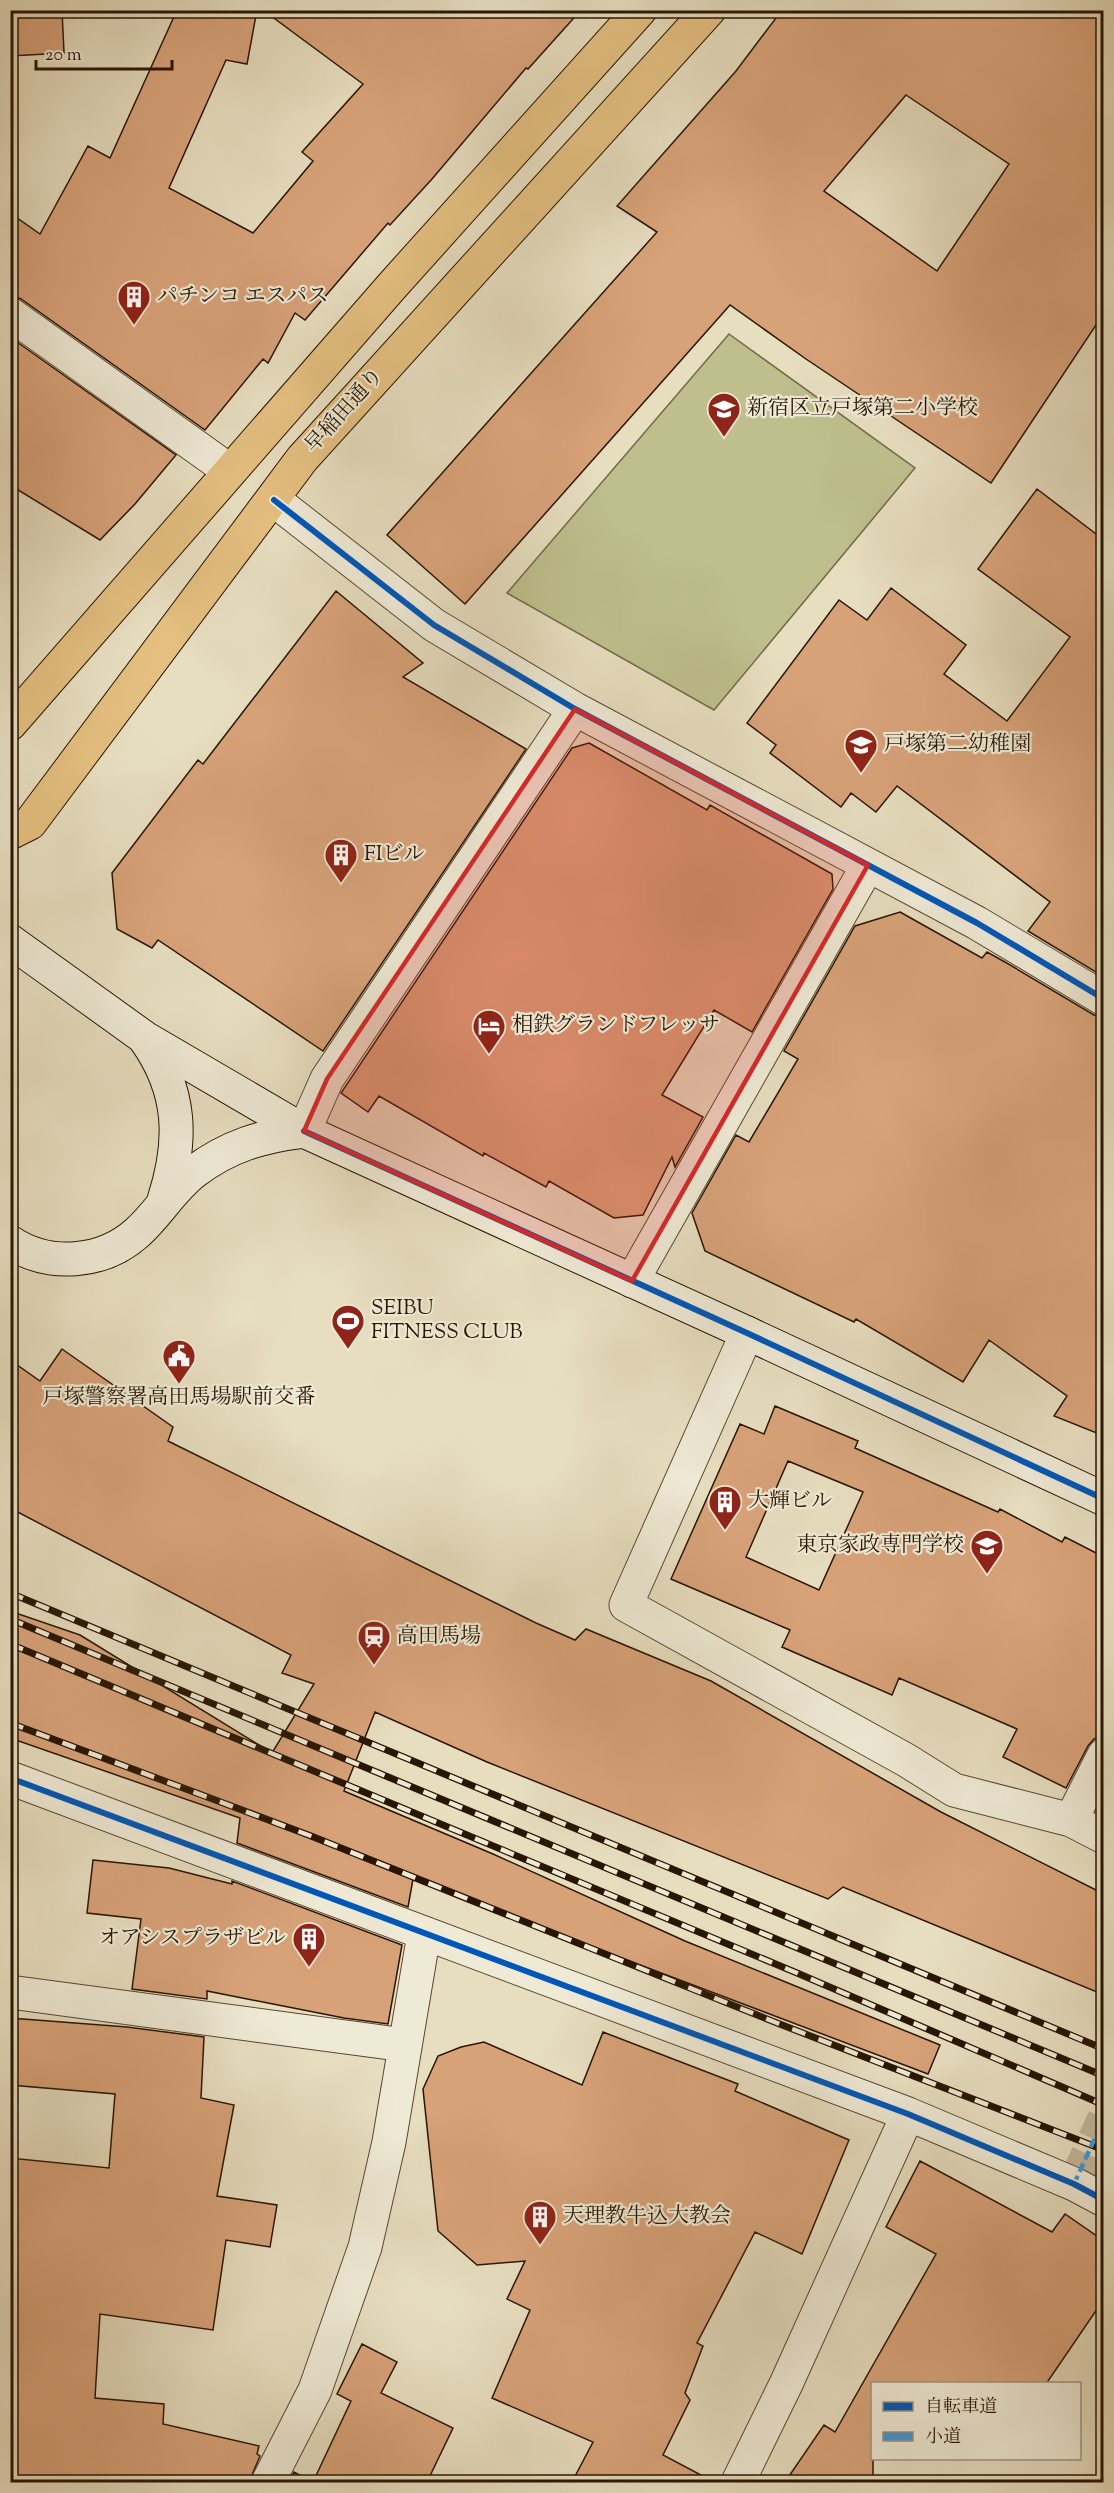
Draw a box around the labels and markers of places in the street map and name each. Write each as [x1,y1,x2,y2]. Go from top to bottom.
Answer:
building icon: パチンコ エスパス [116,279,152,326]
place label: パチンコ エスパス [157,282,328,312]
school or university icon: 新宿区立戸塚第二小学校 [706,391,742,438]
place label: 新宿区立戸塚第二小学校 [747,394,978,424]
school or university icon: 戸塚第二幼稚園 [843,727,879,774]
place label: 戸塚第二幼稚園 [884,730,1031,760]
building icon: FIビル [323,837,359,884]
place label: FIビル [364,840,425,870]
hotel icon: 相鉄グランドフレッサ [471,1008,507,1055]
place label: 相鉄グランドフレッサ [512,1011,720,1041]
place label: SEIBU FITNESS CLUB [371,1294,523,1348]
sports icon: SEIBU FITNESS CLUB [330,1303,366,1350]
public building icon: 戸塚警察署高田馬場駅前交番 [161,1338,197,1385]
place label: 戸塚警察署高田馬場駅前交番 [43,1383,316,1413]
building icon: 大輝ビル [707,1484,743,1531]
place label: 大輝ビル [748,1487,832,1517]
school or university icon: 東京家政専門学校 [969,1528,1005,1575]
place label: 東京家政専門学校 [796,1531,964,1561]
station icon: 高田馬場 [356,1619,392,1666]
place label: 高田馬場 [397,1622,481,1652]
building icon: オアシスプラザビル [291,1921,327,1968]
place label: オアシスプラザビル [99,1924,286,1954]
building icon: 天理教牛込大教会 [522,2199,558,2246]
place label: 天理教牛込大教会 [563,2202,731,2232]

